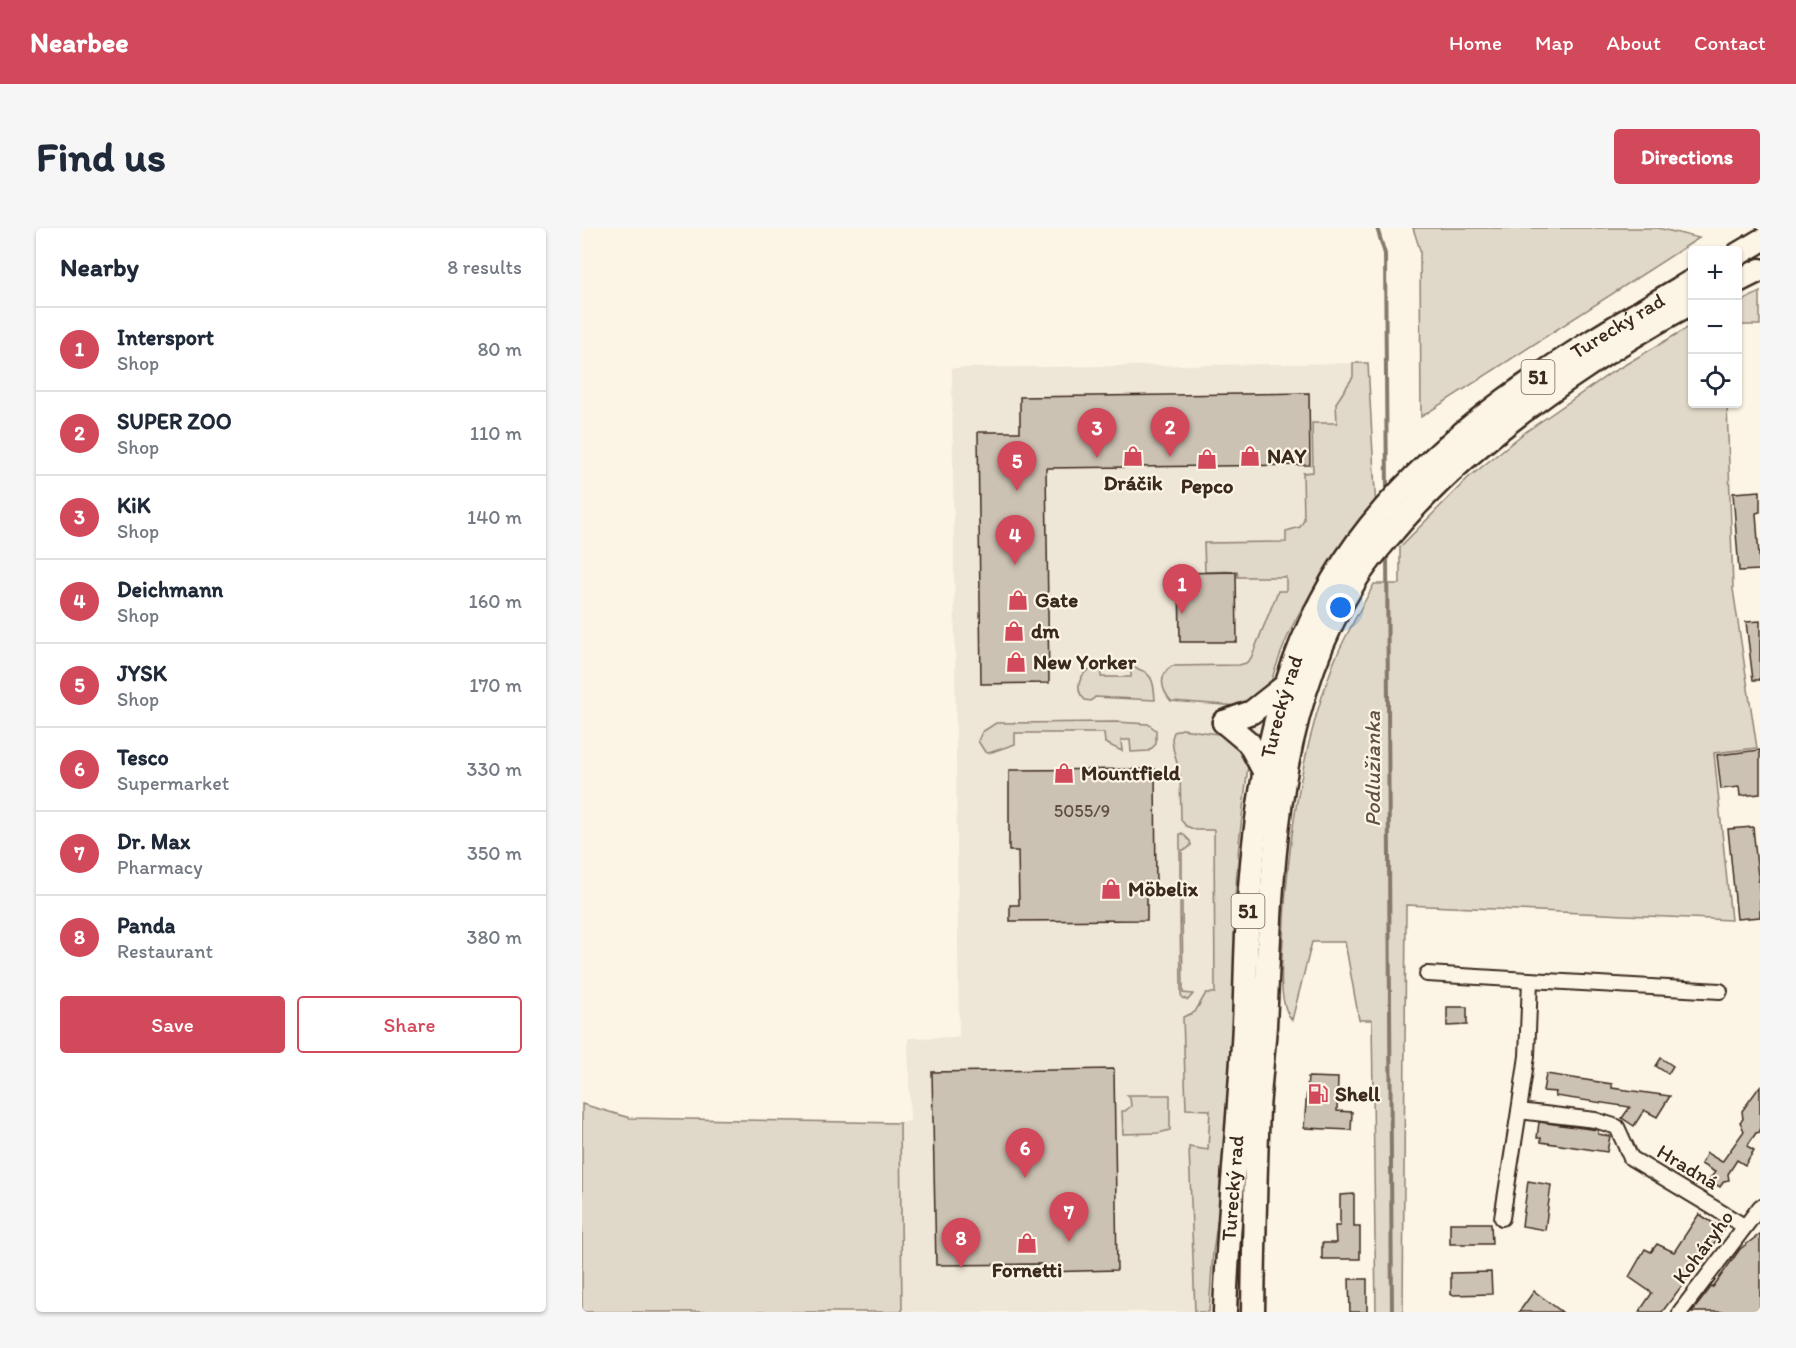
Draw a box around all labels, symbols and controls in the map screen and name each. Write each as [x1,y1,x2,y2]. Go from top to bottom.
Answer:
text: Nearbee [30,25,129,59]
text: Home [1449,30,1502,55]
text: Map [1535,30,1574,55]
text: About [1607,30,1661,55]
text: Contact [1694,30,1766,55]
button: Directions [1614,129,1760,184]
text: Find us [36,131,166,182]
map controls [1688,246,1742,408]
button: + [1688,246,1742,300]
text: Nearby [60,251,139,283]
text: 8 results [447,255,522,279]
street label: Turecký rad [1565,287,1669,364]
button: − [1688,300,1742,354]
text: Intersport [117,324,214,351]
text: 1 [75,337,84,361]
text: 80 m [477,337,522,361]
text: Shop [117,351,159,375]
button: locate [1688,354,1742,408]
road number: 51 [1522,360,1554,394]
text: SUPER ZOO [117,408,232,435]
pin: 3 [1078,408,1116,458]
pin: 2 [1150,408,1190,457]
text: 2 [74,421,85,445]
text: 110 m [470,421,522,445]
text: Shop [117,435,159,459]
pin: 5 [998,442,1036,491]
place label: NAY [1267,443,1308,468]
shop icon: Dráčik [1121,444,1145,468]
shop icon: NAY [1238,444,1262,468]
shop icon: Pepco [1195,447,1219,471]
place label: Dráčik [1103,470,1163,495]
place label: Pepco [1181,473,1234,499]
text: KiK [117,492,150,519]
text: 3 [74,505,85,529]
text: 140 m [467,505,522,529]
pin: 4 [996,516,1034,565]
text: Shop [117,519,159,543]
pin: 1 [1162,564,1202,614]
text: Deichmann [117,576,223,603]
place label: Gate [1035,587,1078,612]
shop icon: Gate [1006,588,1030,612]
text: 4 [73,589,86,613]
text: 160 m [469,589,522,613]
your location [1326,593,1355,622]
text: Shop [117,603,159,627]
place label: dm [1031,618,1061,643]
shop icon: dm [1002,619,1026,643]
place label: New Yorker [1033,649,1137,674]
shop icon: New Yorker [1004,650,1028,674]
street label: Turecký rad [1255,652,1308,760]
text: JYSK [117,660,167,687]
text: 5 [74,673,85,697]
text: 170 m [469,673,522,697]
text: Shop [117,687,159,711]
water label: Podlužianka [1359,710,1386,827]
text: Tesco [117,744,169,771]
text: 6 [74,757,85,781]
text: 330 m [467,757,522,781]
place label: Mountfield [1081,760,1181,785]
shop icon: Mountfield [1052,761,1076,785]
text: Supermarket [117,771,229,795]
house number: 5055/9 [1054,800,1110,822]
text: Dr. Max [117,828,190,855]
text: 7 [75,841,84,865]
text: 350 m [467,841,522,865]
text: Pharmacy [117,855,203,879]
place label: Möbelix [1128,876,1199,901]
shop icon: Möbelix [1099,877,1123,901]
road number: 51 [1232,894,1264,928]
text: Panda [117,912,175,939]
text: 8 [74,925,85,949]
text: 380 m [467,925,522,949]
text: Restaurant [117,939,213,963]
button: Save [60,996,285,1053]
button: Share [297,996,522,1053]
place label: Shell [1335,1081,1381,1106]
fuel station icon: Shell [1306,1082,1330,1106]
pin: 6 [1006,1128,1044,1178]
street label: Turecký rad [1216,1135,1249,1242]
street label: Hradná [1653,1138,1724,1195]
pin: 7 [1050,1192,1088,1242]
street label: Koháryho [1667,1205,1738,1289]
pin: 8 [942,1218,980,1268]
shop icon: Fornetti [1015,1231,1039,1255]
place label: Fornetti [992,1257,1062,1282]

